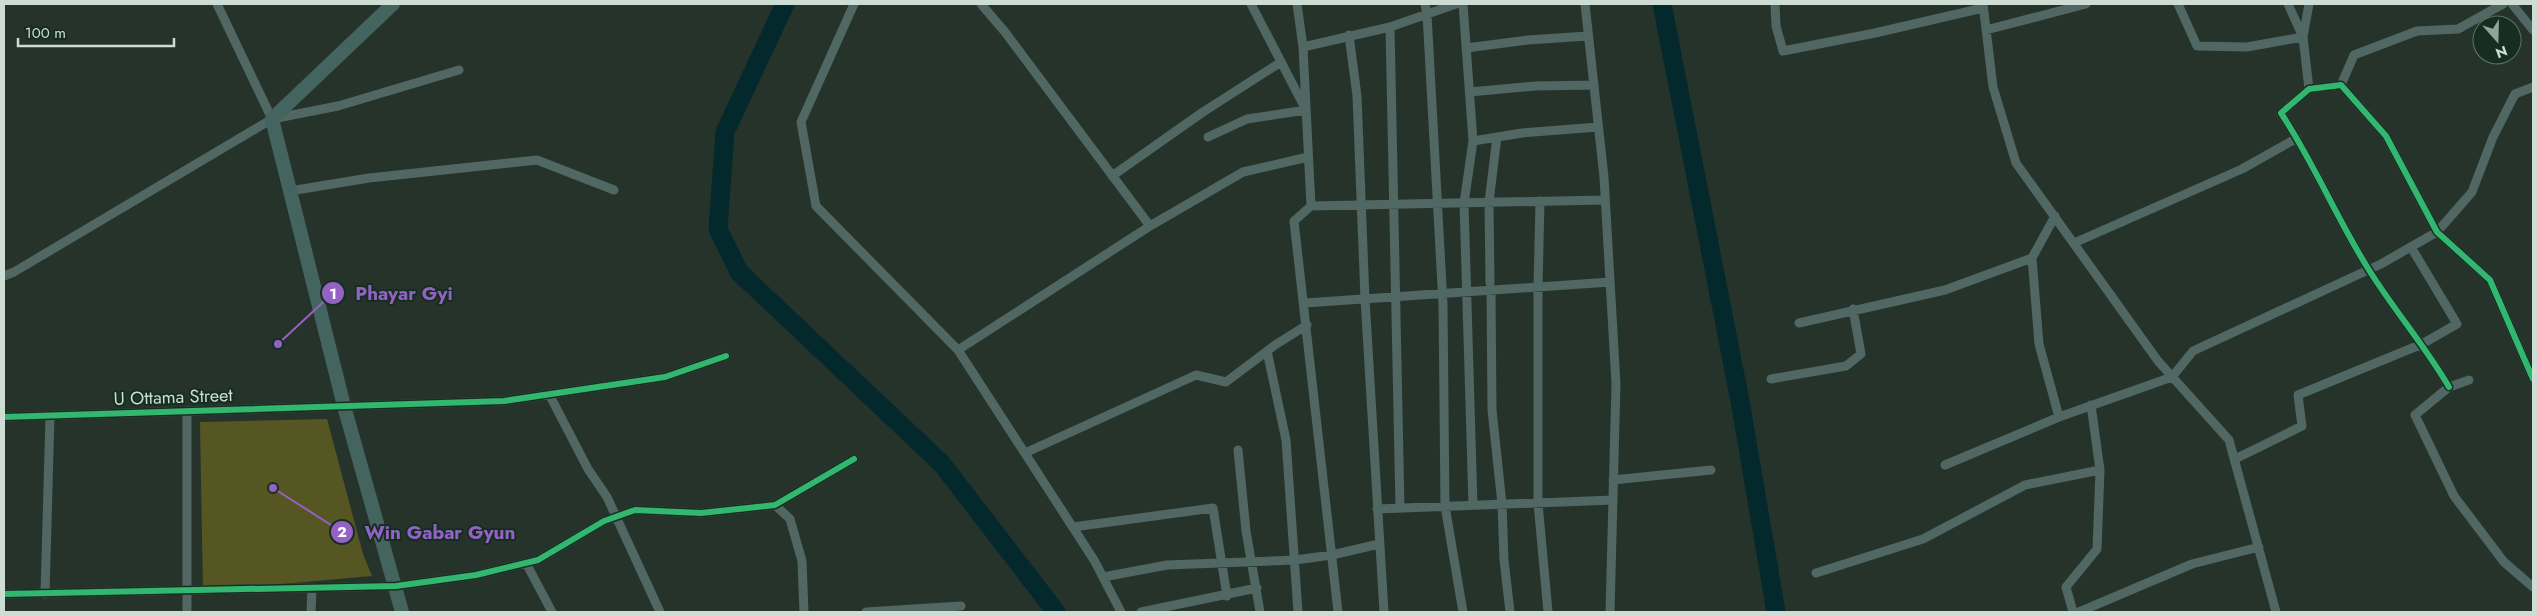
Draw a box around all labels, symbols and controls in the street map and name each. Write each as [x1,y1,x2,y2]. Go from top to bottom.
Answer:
scale bar [18,15,174,47]
north arrow [2472,15,2522,65]
text: 100 m [25,22,66,44]
text: N [2493,41,2510,64]
callout: Phayar Gyi [320,276,462,310]
text: Phayar Gyi [355,280,453,307]
text: 1 [329,283,337,305]
street label: U Ottama Street [113,382,234,412]
callout: Win Gabar Gyun [330,515,525,549]
text: Win Gabar Gyun [365,519,515,546]
text: 2 [337,521,347,543]

